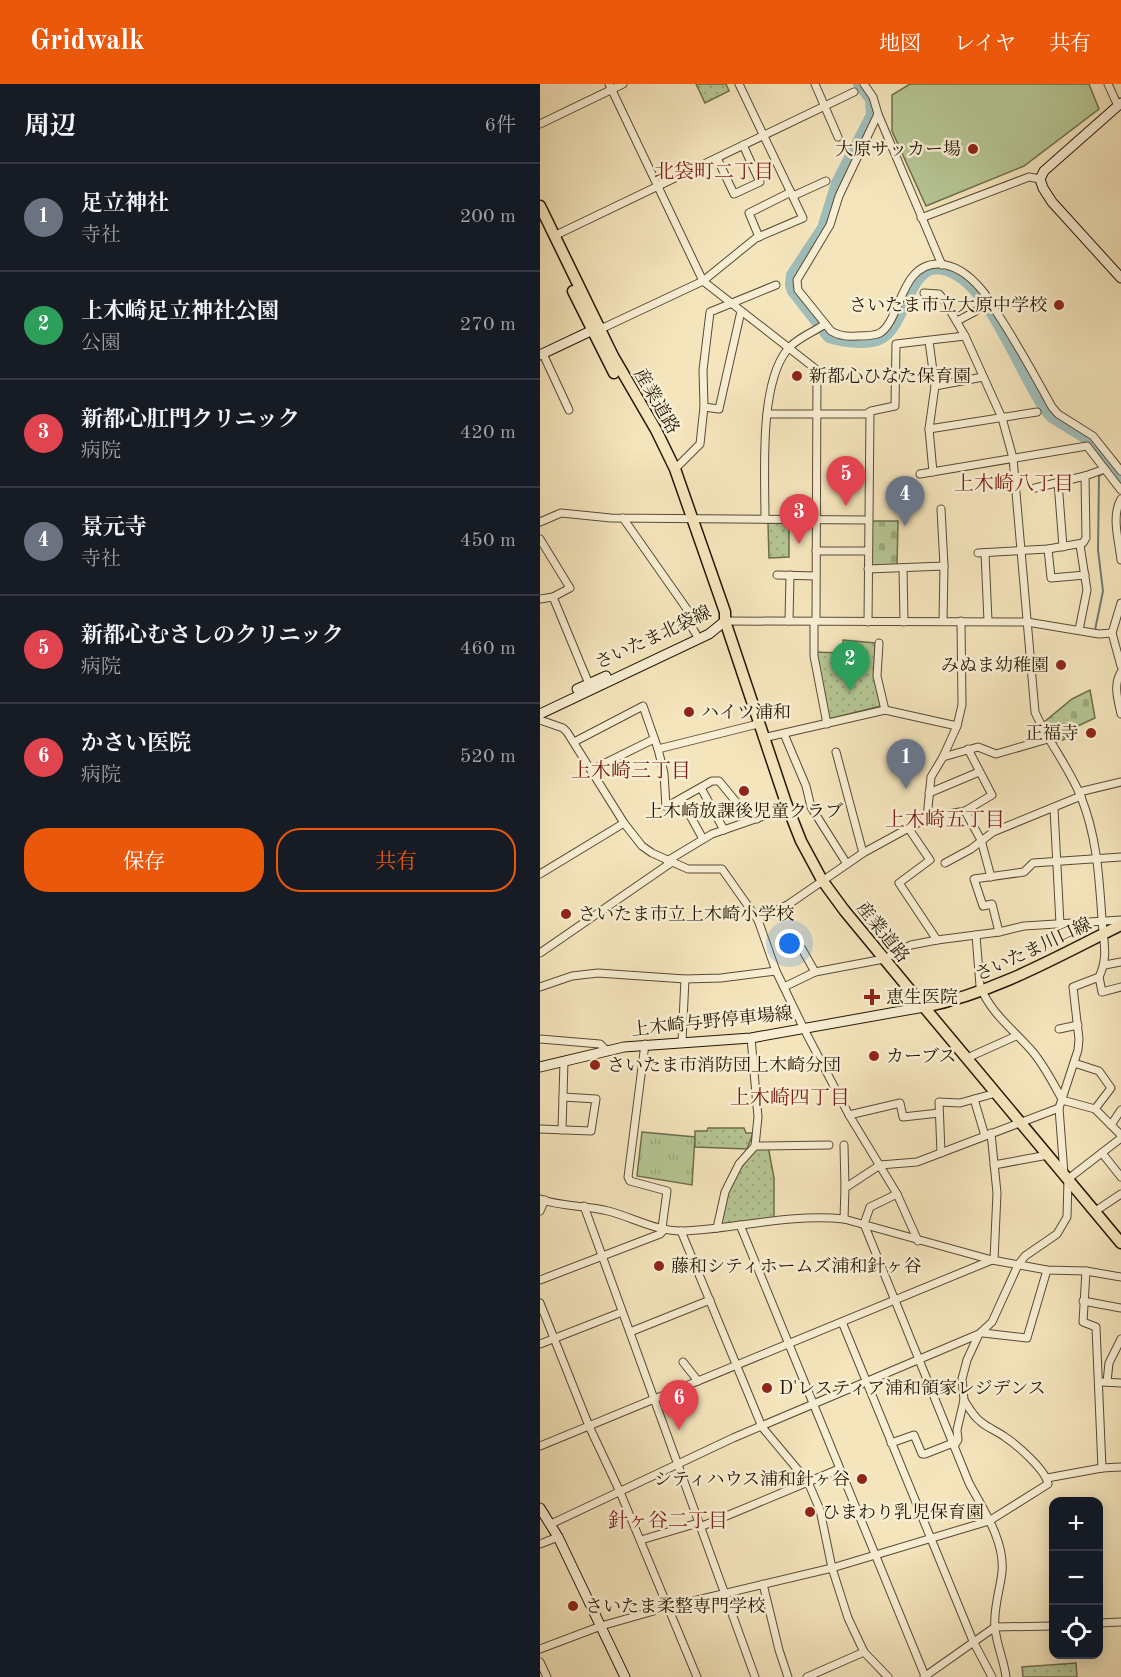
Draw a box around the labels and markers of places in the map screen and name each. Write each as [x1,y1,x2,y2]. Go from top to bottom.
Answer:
place label: 大原サッカー場 [835,139,961,159]
marker: 大原サッカー場 [966,142,980,156]
place label: さいたま市立大原中学校 [849,295,1047,315]
marker: さいたま市立大原中学校 [1052,298,1066,312]
place label: 新都心ひなた保育園 [809,366,971,386]
marker: 新都心ひなた保育園 [790,369,804,383]
pin: 5 [826,456,866,506]
pin: 4 [886,476,925,526]
pin: 3 [780,494,818,544]
pin: 2 [830,642,870,691]
place label: みぬま幼稚園 [941,655,1049,675]
marker: みぬま幼稚園 [1054,658,1068,672]
place label: ハイツ浦和 [701,702,791,722]
marker: ハイツ浦和 [682,705,696,719]
place label: 正福寺 [1025,723,1079,743]
marker: 正福寺 [1084,726,1098,740]
pin: 1 [886,740,926,789]
marker: 上木崎放課後児童クラブ [737,784,751,798]
place label: 上木崎放課後児童クラブ [645,801,843,821]
place label: さいたま市立上木崎小学校 [578,904,794,924]
marker: さいたま市立上木崎小学校 [559,907,573,921]
place label: 恵生医院 [886,987,958,1007]
marker: 恵生医院 [863,988,881,1006]
place label: カーブス [886,1047,956,1066]
marker: カーブス [867,1049,881,1063]
place label: さいたま市消防団上木崎分団 [607,1055,841,1075]
marker: さいたま市消防団上木崎分団 [588,1058,602,1072]
place label: 藤和シティホームズ浦和針ヶ谷 [671,1256,922,1276]
marker: 藤和シティホームズ浦和針ヶ谷 [652,1259,666,1273]
place label: D'レスティア浦和領家レジデンス [779,1378,1046,1398]
pin: 6 [660,1380,698,1430]
marker: D'レスティア浦和領家レジデンス [760,1381,774,1395]
place label: シティハウス浦和針ヶ谷 [654,1469,850,1489]
marker: シティハウス浦和針ヶ谷 [855,1472,869,1486]
place label: ひまわり乳児保育園 [822,1502,984,1522]
marker: ひまわり乳児保育園 [803,1505,817,1519]
place label: さいたま柔整専門学校 [585,1596,765,1616]
marker: さいたま柔整専門学校 [566,1599,580,1613]

